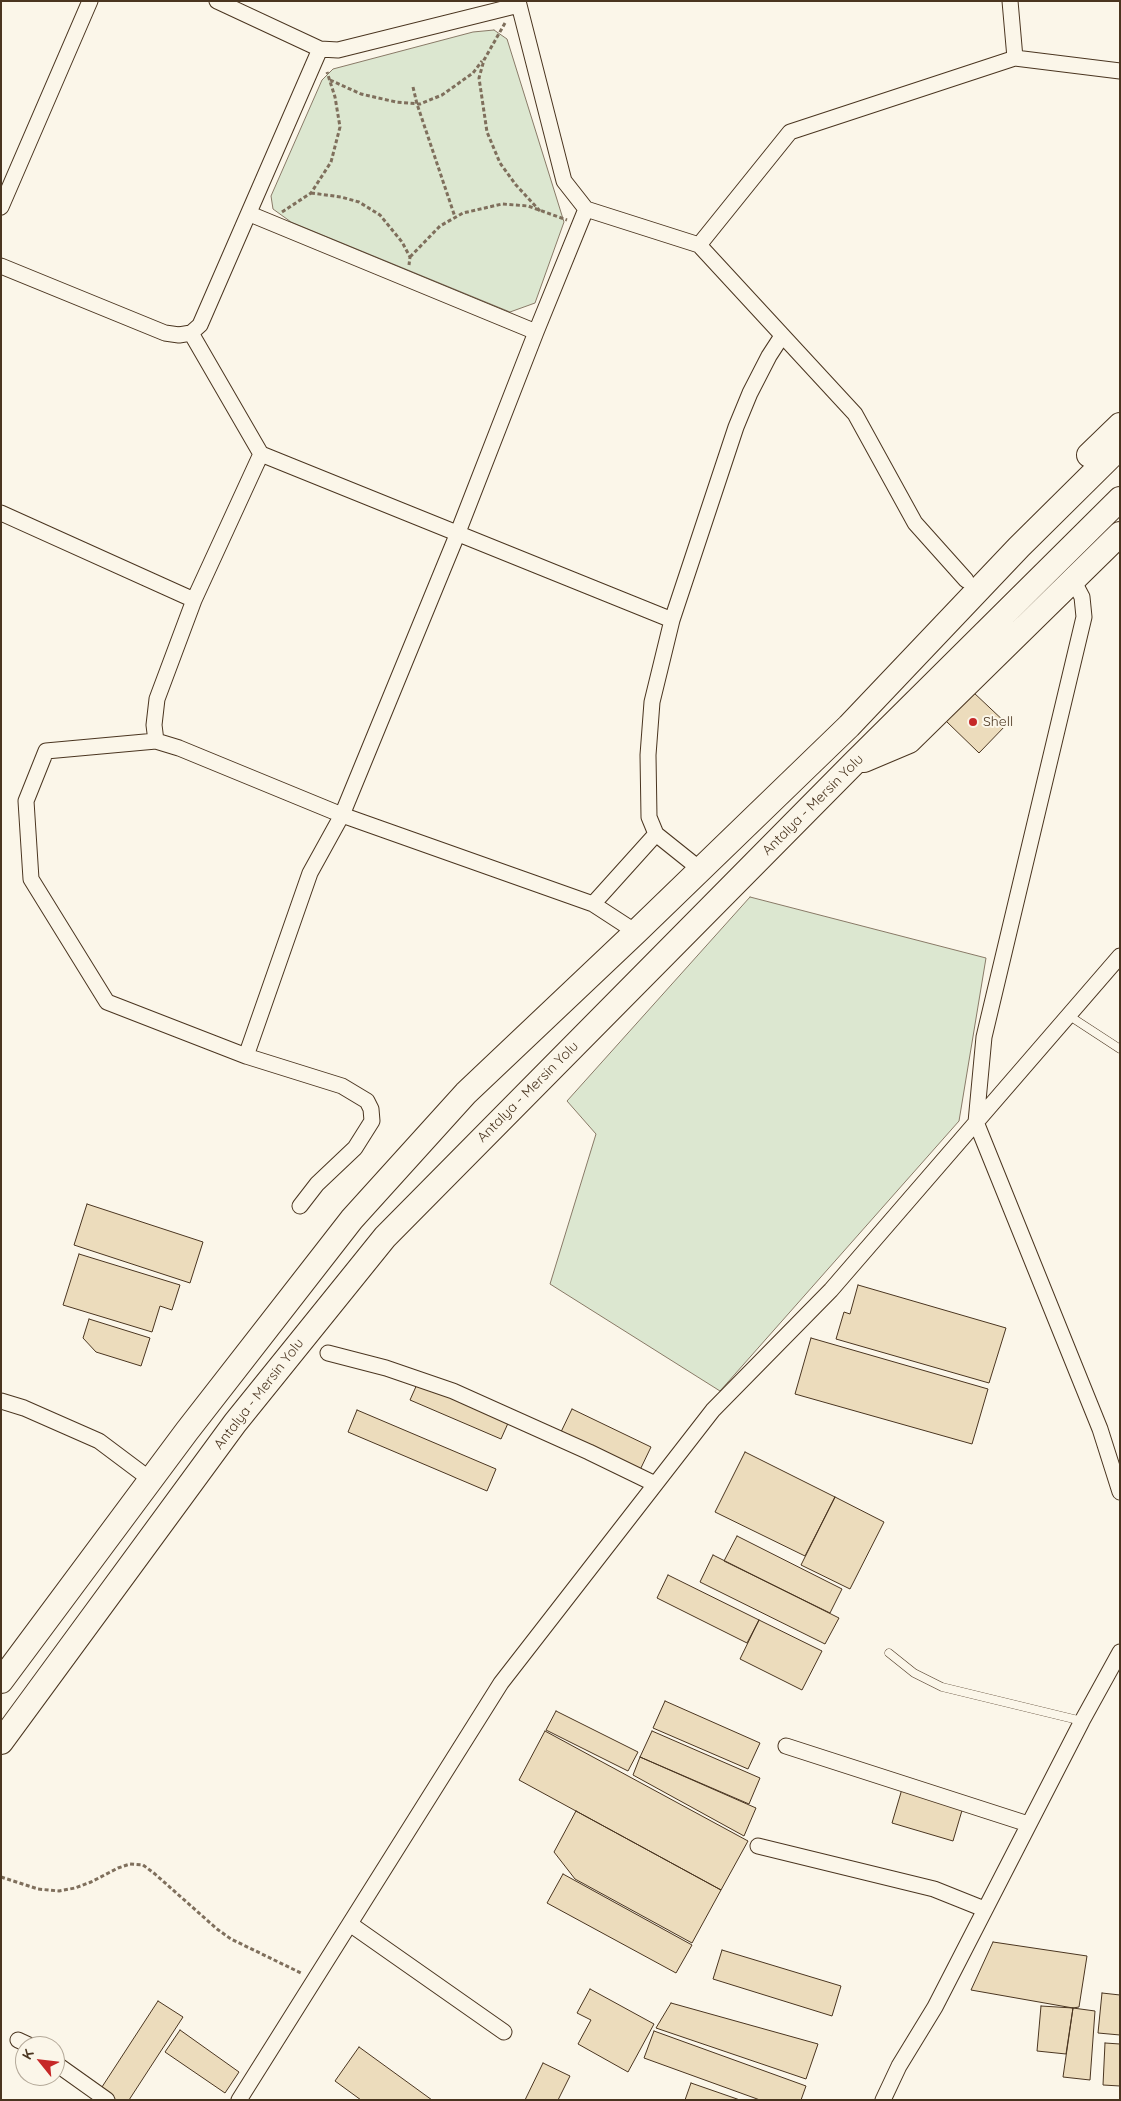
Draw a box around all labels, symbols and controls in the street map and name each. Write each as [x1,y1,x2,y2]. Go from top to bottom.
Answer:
place label: Shell [983,714,1013,730]
marker: Shell [967,716,979,728]
street label: Antalya - Mersin Yolu [759,751,867,859]
street label: Antalya - Mersin Yolu [474,1038,582,1146]
street label: Antalya - Mersin Yolu [210,1335,308,1453]
north arrow [15,2036,65,2086]
text: K [18,2046,38,2063]

